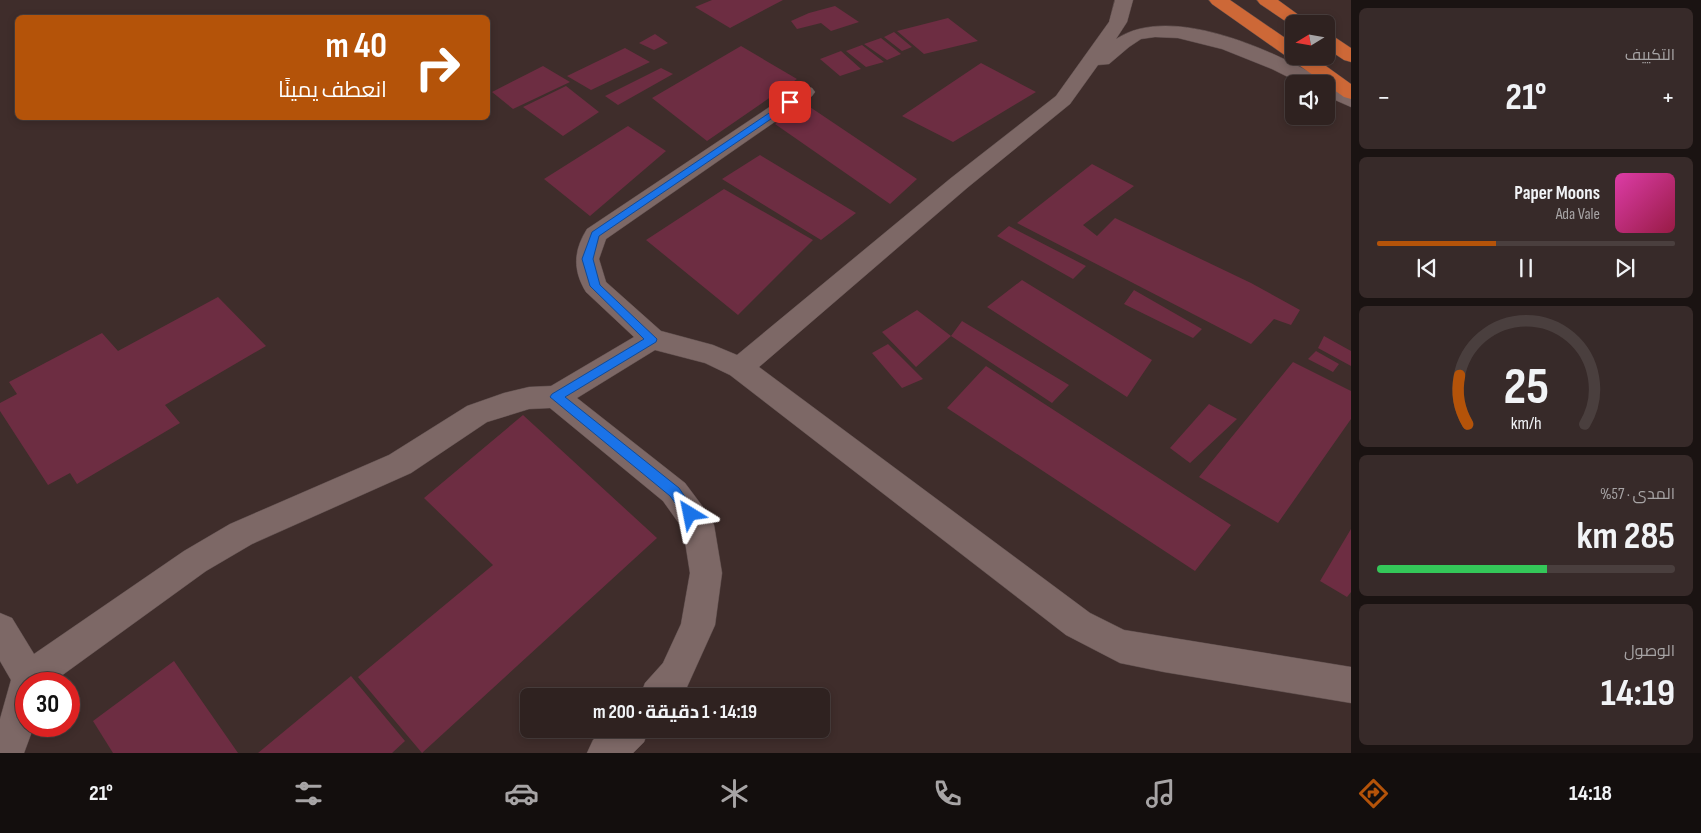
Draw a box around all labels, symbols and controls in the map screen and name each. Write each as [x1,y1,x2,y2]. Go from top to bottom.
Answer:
north arrow [1285,15,1335,65]
map controls [1285,15,1335,125]
text: 40 m [325,25,387,68]
icon: right [405,35,470,100]
text: التكييف [1625,46,1675,65]
button: sound [1285,75,1335,125]
text: 21° [1505,75,1547,120]
text: انعطف يمينًا [278,77,387,104]
pin [769,81,811,123]
text: − [1377,81,1391,114]
text: + [1661,81,1675,114]
icon: arrive [776,88,804,116]
text: Paper Moons [1514,182,1600,205]
text: Ada Vale [1556,205,1600,224]
icon: previous [1413,254,1441,282]
icon: pause [1512,254,1540,282]
icon: next [1611,254,1639,282]
text: 25 [1503,356,1549,419]
text: km/h [1511,413,1541,434]
text: المدى · 57% [1600,485,1675,504]
position arrow [663,487,715,539]
text: 285 km [1577,514,1675,559]
text: الوصول [1624,642,1675,661]
text: 14:19 [1601,671,1675,716]
speed limit sign: 30 [15,672,80,737]
text: 14:19 · 1 دقيقة · 200 m [593,701,757,724]
icon: filters [291,776,326,811]
icon: car [504,776,539,811]
icon: climate [717,776,752,811]
icon: phone [930,776,965,811]
icon: music [1143,776,1178,811]
icon: directions [1356,776,1391,811]
text: 21° [89,780,113,807]
text: 14:18 [1569,780,1612,807]

